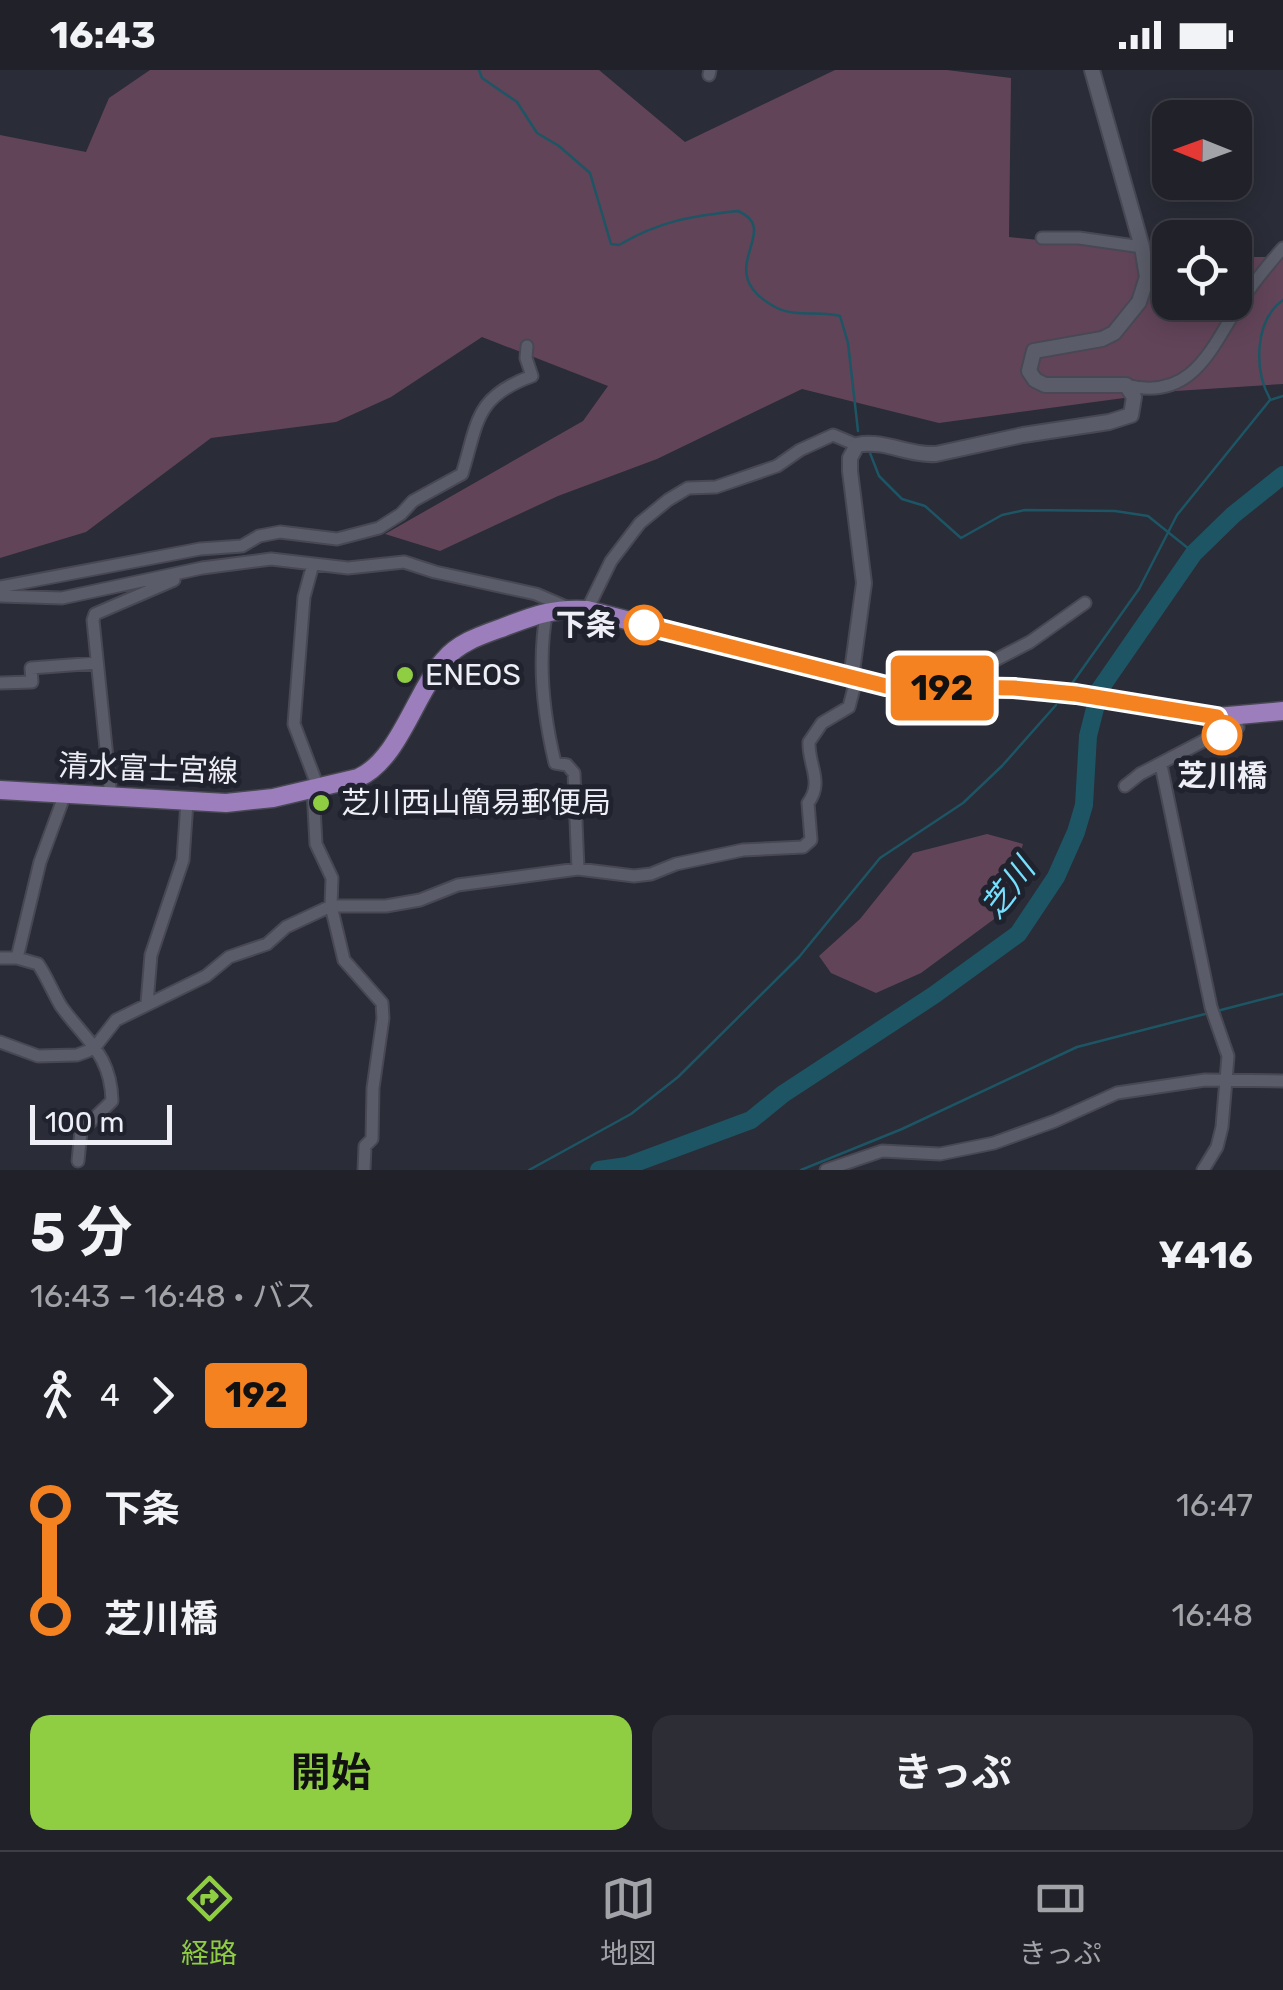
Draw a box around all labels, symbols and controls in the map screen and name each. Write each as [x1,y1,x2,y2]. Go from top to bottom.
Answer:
text: 16:43 [50,12,156,58]
north arrow [1152,100,1252,200]
map controls [1152,100,1252,320]
button: locate [1152,220,1252,320]
marker: 下条 [625,606,663,644]
place label: 下条 [556,607,616,643]
line badge: 192 [884,656,1000,720]
place label: ENEOS [425,657,521,693]
marker: ENEOS [394,664,416,686]
text: 192 [911,667,973,709]
marker: 芝川橋 [1203,716,1241,754]
street label: 清水富士宮線 [57,748,239,790]
place label: 芝川橋 [1177,758,1267,794]
place label: 芝川西山簡易郵便局 [341,785,611,821]
marker: 芝川西山簡易郵便局 [310,792,332,814]
water label: 芝川 [974,849,1044,925]
scale bar [30,1100,172,1144]
text: 100 m [45,1106,124,1139]
text: 5 分 [30,1200,132,1265]
text: ¥416 [1158,1232,1253,1278]
text: 16:43 – 16:48 · バス [30,1277,316,1315]
icon: walk [30,1368,85,1423]
icon: forward [135,1368,190,1423]
text: 192 [225,1374,287,1416]
text: 4 [100,1376,120,1414]
text: 下条 [104,1486,180,1532]
text: 16:47 [1176,1486,1253,1524]
text: 芝川橋 [104,1596,218,1642]
text: 16:48 [1172,1596,1253,1634]
button: 開始 [30,1715,632,1830]
button: きっぷ [652,1715,1253,1830]
tab: 経路 [181,1871,237,1971]
tab: 地図 [600,1871,656,1971]
tab: きっぷ [1019,1871,1102,1971]

